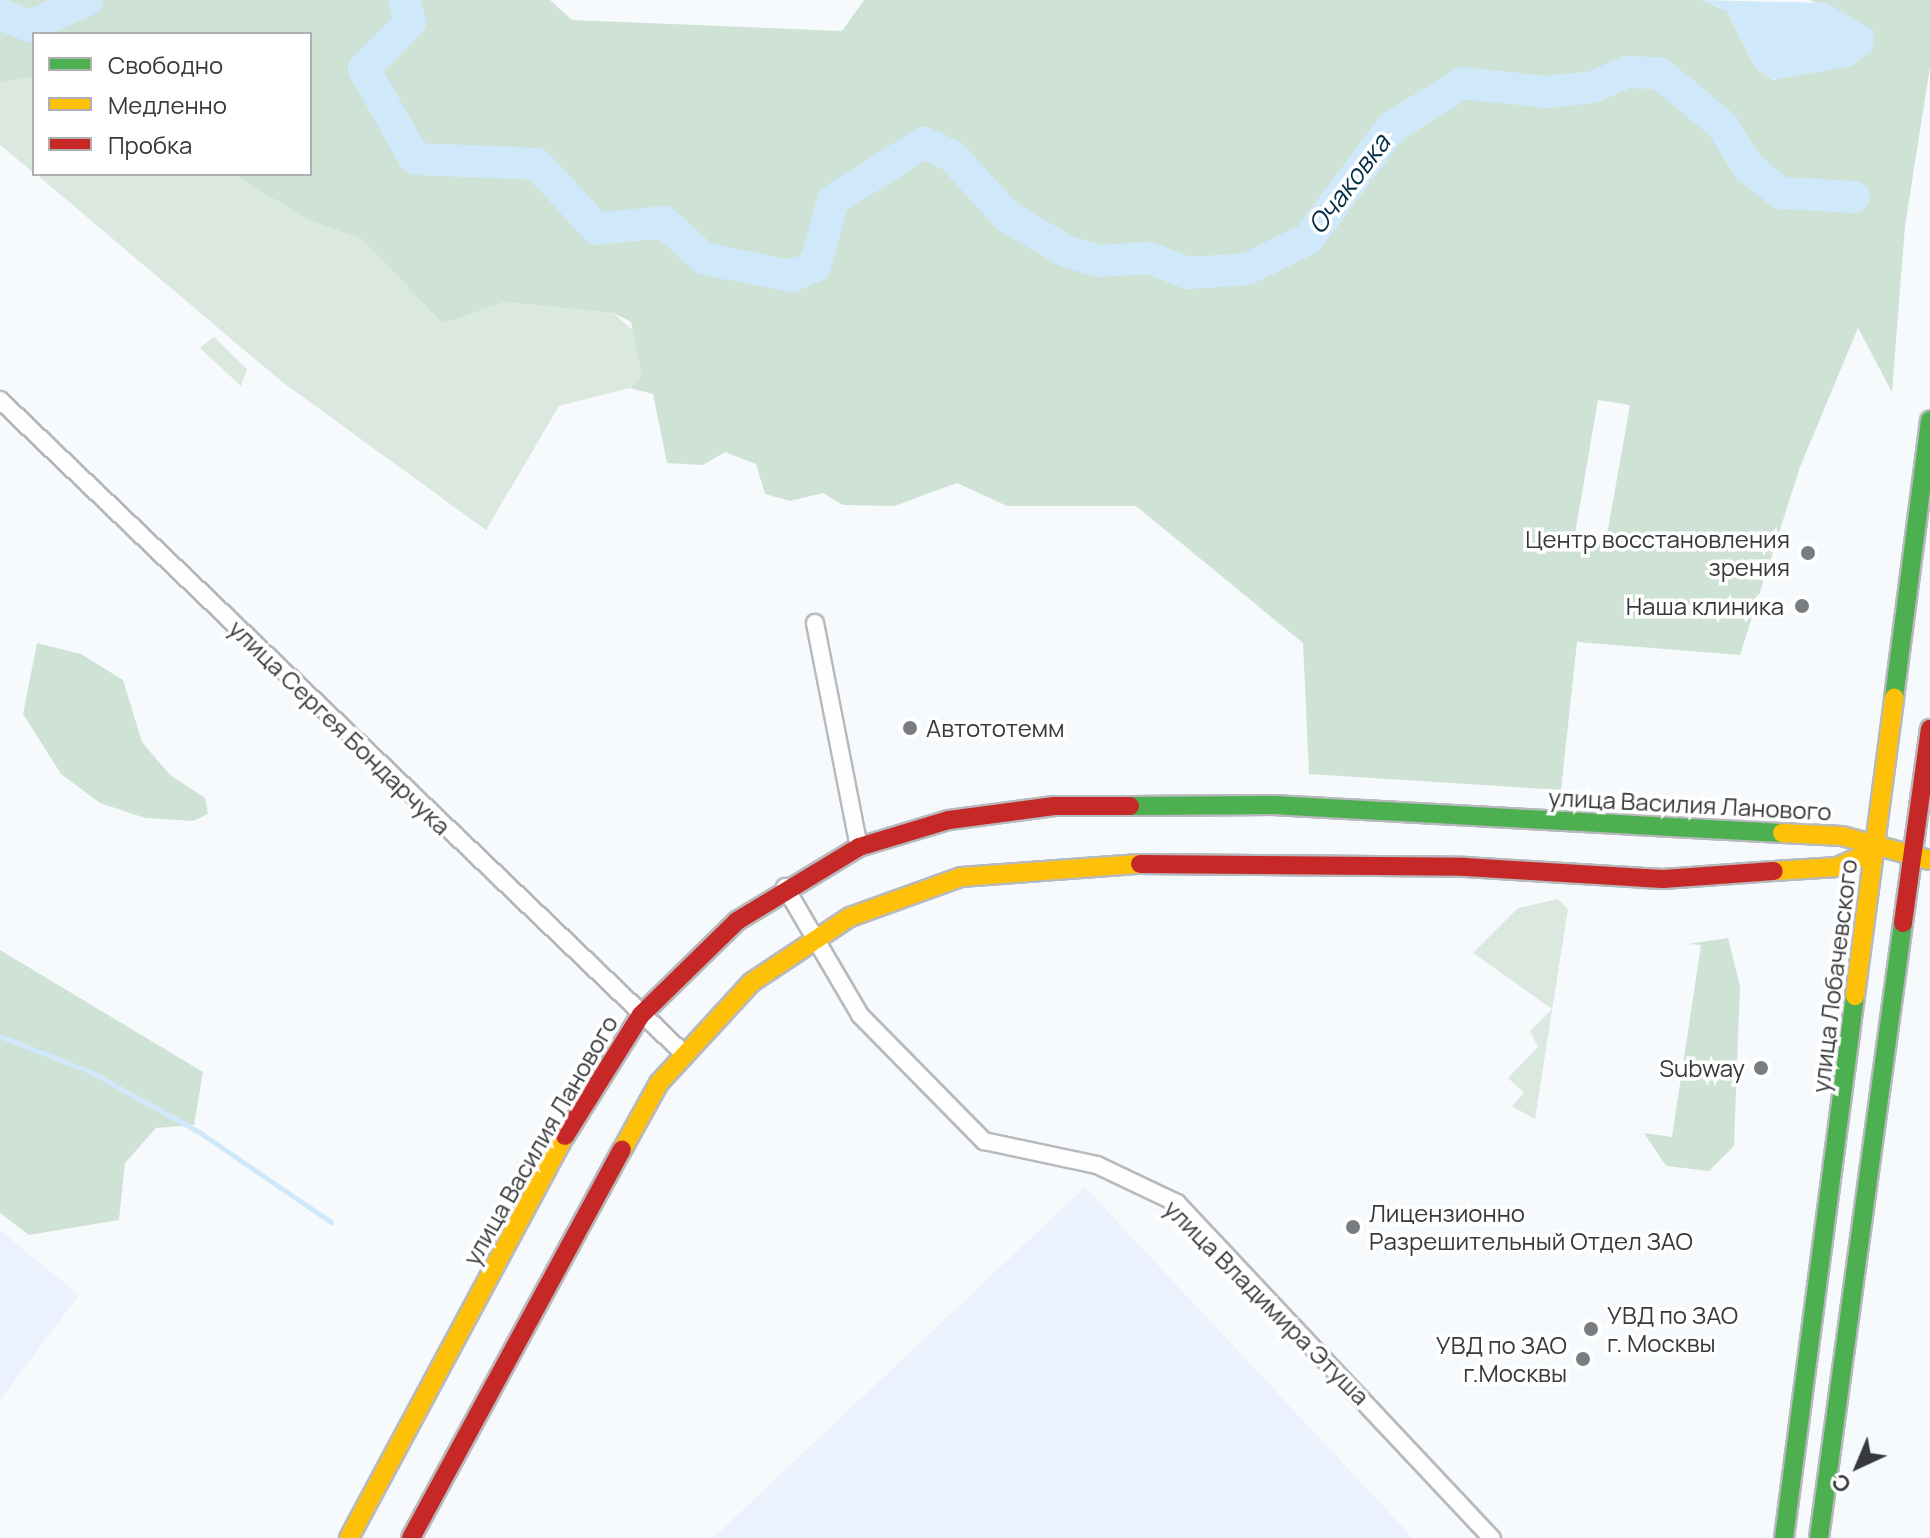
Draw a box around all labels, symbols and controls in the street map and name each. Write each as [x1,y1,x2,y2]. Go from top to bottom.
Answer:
legend [32,32,312,176]
text: Свободно [108,48,223,81]
text: Медленно [108,88,227,121]
text: Пробка [108,128,192,161]
water label: Очаковка [1301,128,1397,240]
place label: Центр восстановления зрения [1525,525,1790,581]
marker: Центр восстановления зрения [1797,542,1819,564]
place label: Наша клиника [1626,592,1784,620]
marker: Наша клиника [1791,595,1813,617]
street label: улица Сергея Бондарчука [223,614,457,840]
place label: Автототемм [926,714,1065,742]
marker: Автототемм [901,719,919,737]
street label: улица Василия Ланового [1548,782,1832,826]
street label: улица Лобачевского [1805,858,1863,1094]
street label: улица Василия Ланового [457,1010,623,1270]
place label: Subway [1659,1054,1745,1082]
marker: Subway [1752,1059,1770,1077]
street label: улица Владимира Этуша [1158,1193,1376,1411]
place label: Лицензионно Разрешительный Отдел ЗАО [1369,1199,1693,1255]
marker: Лицензионно Разрешительный Отдел ЗАО [1344,1218,1362,1236]
place label: УВД по ЗАО г. Москвы [1607,1301,1738,1357]
marker: УВД по ЗАО г. Москвы [1582,1320,1600,1338]
place label: УВД по ЗАО г.Москвы [1436,1331,1567,1387]
marker: УВД по ЗАО г.Москвы [1574,1350,1592,1368]
north arrow [1818,1426,1898,1506]
text: С [1825,1467,1858,1500]

